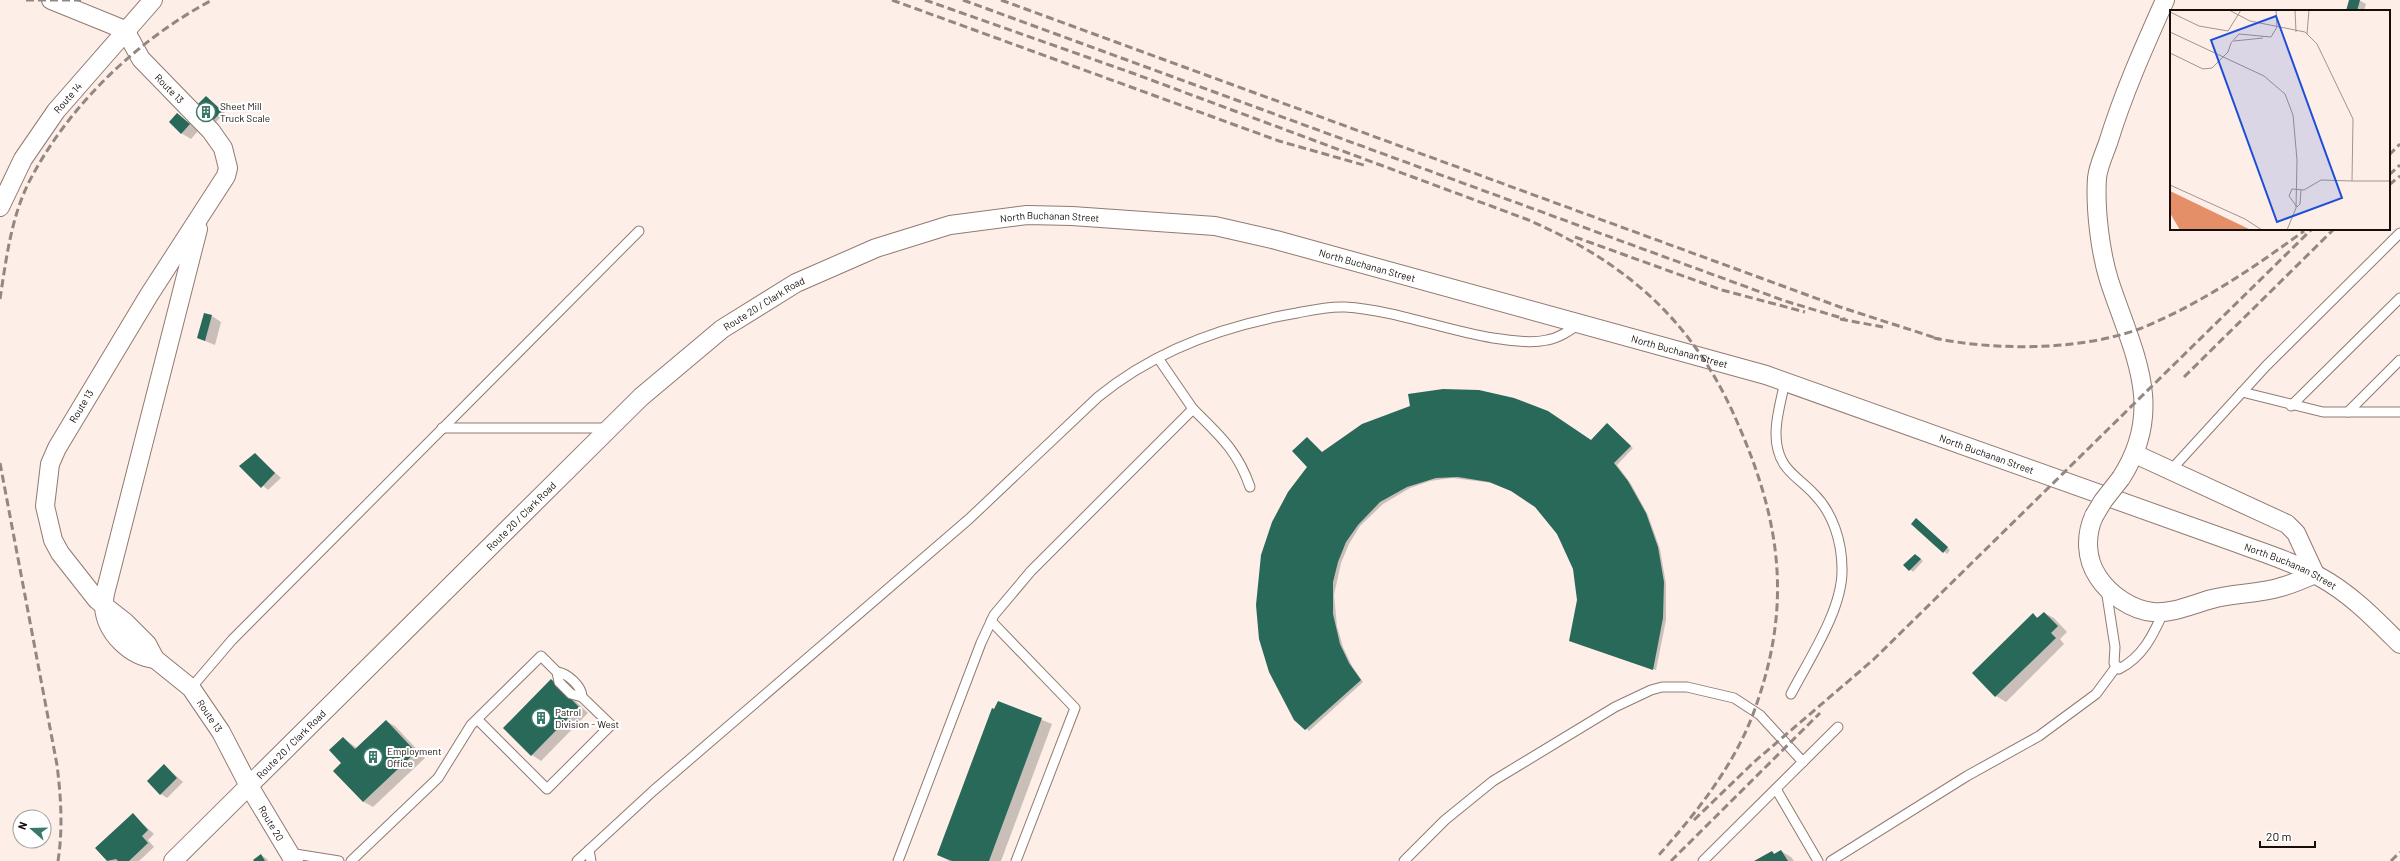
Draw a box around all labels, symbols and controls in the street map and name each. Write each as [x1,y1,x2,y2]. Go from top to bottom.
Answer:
inset map [2170,10,2390,230]
street label: Route 13 [153,71,187,106]
street label: Route 14 [51,80,84,116]
place label: Sheet Mill Truck Scale [220,100,270,124]
building icon: Sheet Mill Truck Scale [195,101,217,123]
street label: North Buchanan Street [999,209,1100,224]
street label: North Buchanan Street [1318,246,1417,284]
street label: Route 20 / Clark Road [721,274,806,333]
street label: North Buchanan Street [1630,332,1730,370]
street label: Route 13 [66,387,96,425]
street label: North Buchanan Street [1938,431,2036,476]
street label: Route 20 / Clark Road [484,479,558,553]
street label: North Buchanan Street [2243,540,2339,592]
street label: Route 13 [195,697,225,734]
place label: Patrol Division - West [555,706,620,730]
street label: Route 20 / Clark Road [254,707,328,781]
building icon: Patrol Division - West [530,707,552,729]
place label: Employment Office [387,745,442,769]
building icon: Employment Office [362,746,384,768]
street label: Route 20 [256,803,286,843]
north arrow [12,809,52,849]
text: N [15,820,29,831]
scale bar [2260,823,2315,849]
text: 20 m [2266,829,2292,843]

